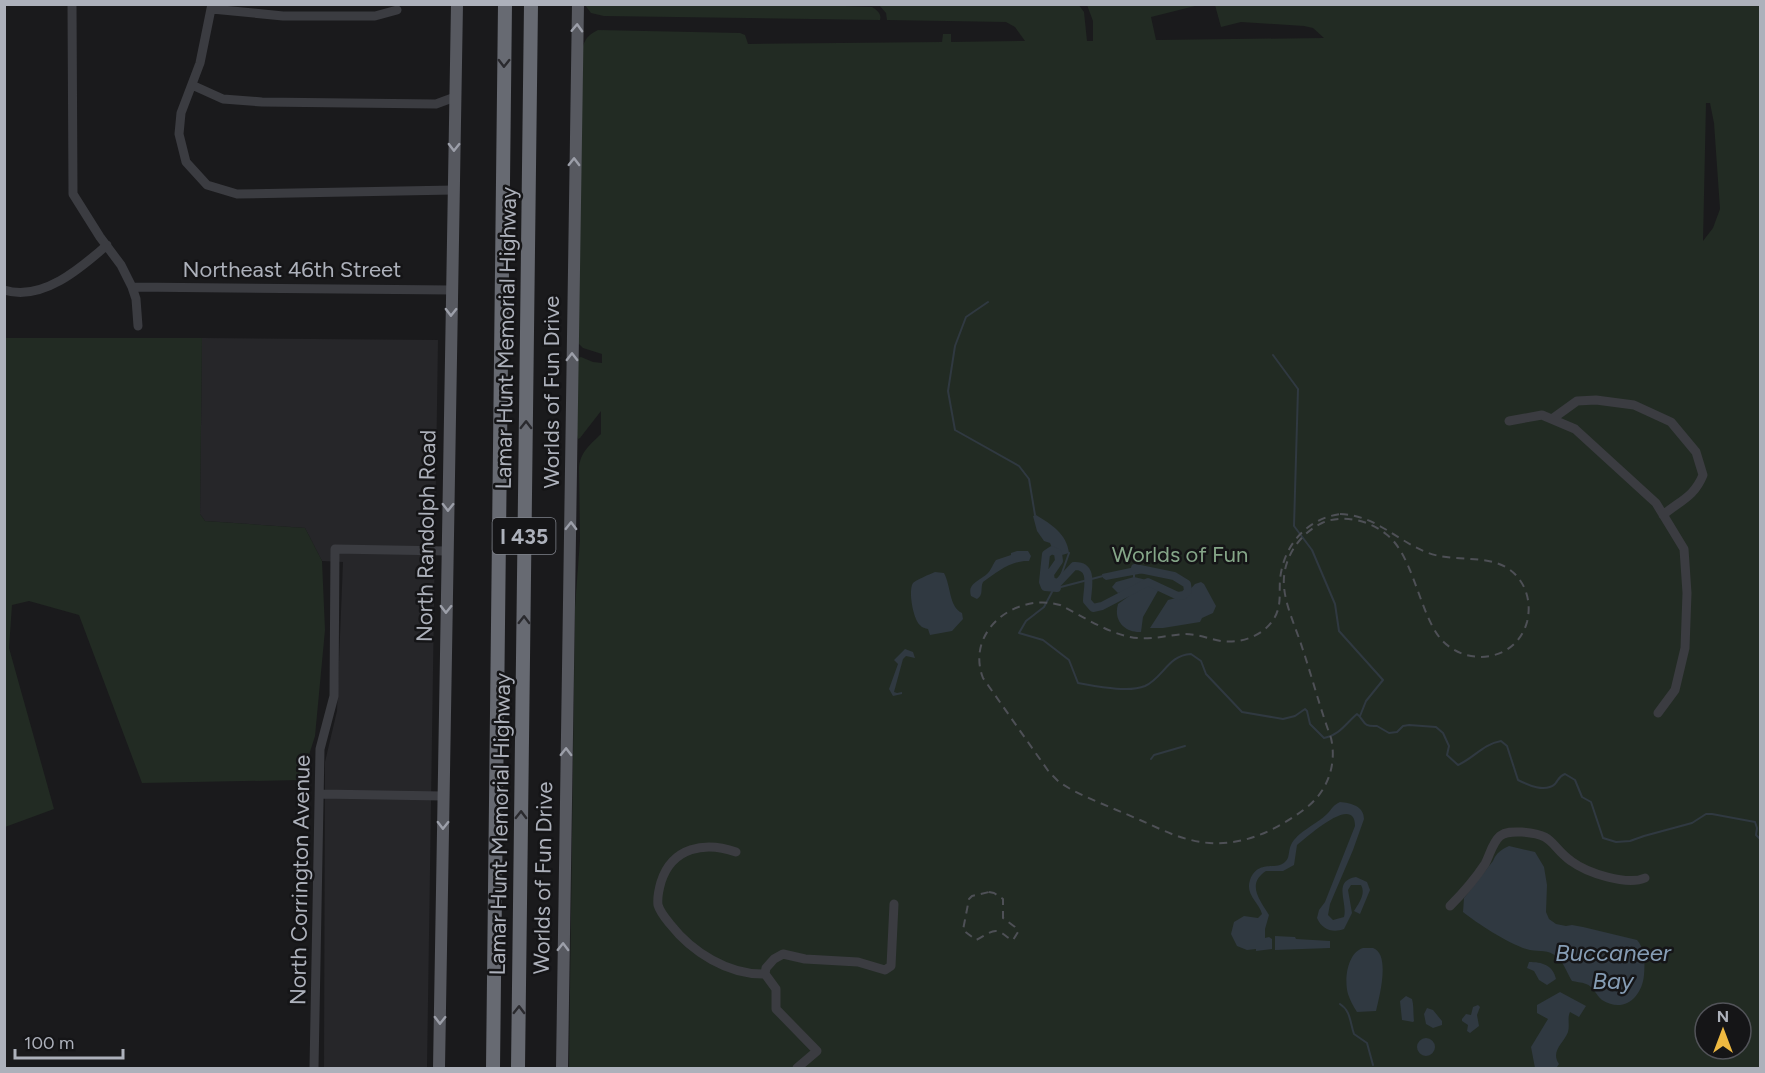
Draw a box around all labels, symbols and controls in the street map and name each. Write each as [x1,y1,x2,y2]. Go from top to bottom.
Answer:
one-way arrow [571,23,583,32]
one-way arrow [498,58,510,67]
one-way arrow [448,142,460,151]
one-way arrow [568,158,580,167]
street label: Lamar Hunt Memorial Highway [490,186,522,490]
street label: Northeast 46th Street [183,256,401,283]
street label: Worlds of Fun Drive [538,296,565,488]
one-way arrow [445,307,458,316]
one-way arrow [566,353,578,362]
one-way arrow [520,421,532,430]
street label: North Randolph Road [411,430,441,642]
one-way arrow [442,502,454,511]
road number: I 435 [492,518,556,554]
one-way arrow [565,522,577,531]
park label: Worlds of Fun [1112,541,1248,568]
one-way arrow [440,605,452,614]
one-way arrow [517,616,530,625]
street label: Lamar Hunt Memorial Highway [484,672,516,976]
one-way arrow [560,748,572,757]
street label: North Corrington Avenue [284,755,316,1005]
street label: Worlds of Fun Drive [528,781,558,975]
one-way arrow [515,811,527,820]
one-way arrow [437,821,449,830]
water label: Buccaneer Bay [1555,938,1672,995]
one-way arrow [557,943,569,952]
north arrow [1693,1001,1753,1061]
one-way arrow [513,1006,525,1015]
text: N [1717,1007,1729,1026]
one-way arrow [434,1015,446,1024]
scale bar [15,1022,123,1060]
text: 100 m [24,1032,74,1054]

